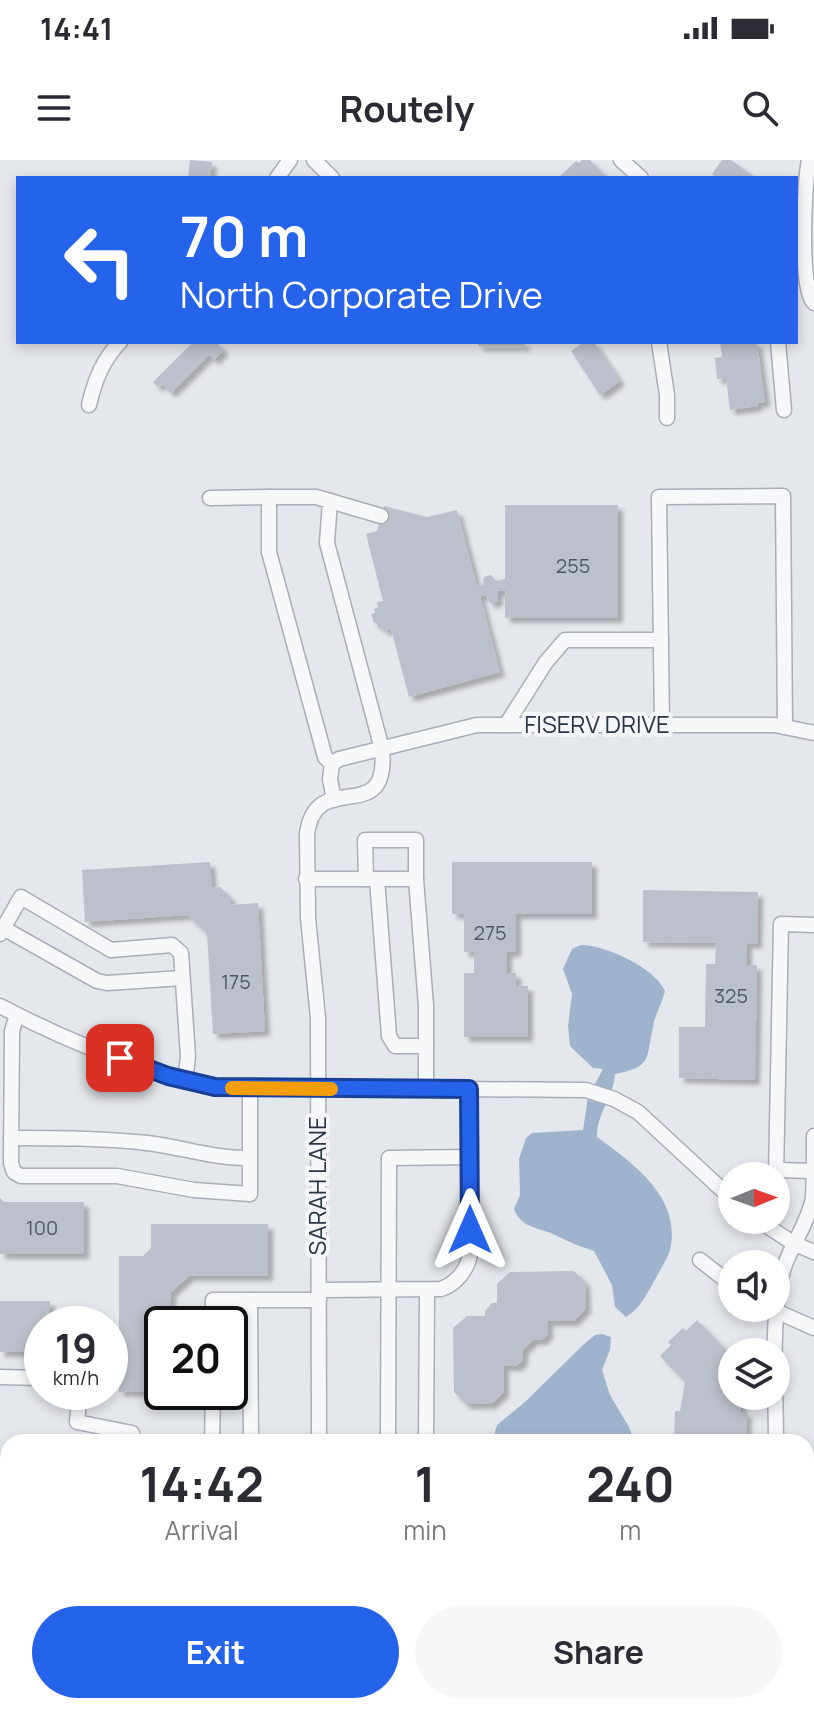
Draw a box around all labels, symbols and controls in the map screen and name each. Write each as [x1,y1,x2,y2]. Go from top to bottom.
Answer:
text: 14:41 [40,8,113,49]
text: Routely [339,84,475,133]
icon: menu [32,86,76,130]
icon: search [738,86,782,130]
text: 70 m [180,197,308,274]
icon: left [48,208,152,312]
text: North Corporate Drive [180,270,543,319]
house number: 255 [556,552,590,579]
street label: FISERV DRIVE [524,707,670,740]
house number: 275 [474,919,507,946]
house number: 175 [221,968,251,995]
house number: 325 [714,982,748,1009]
pin [86,1024,154,1092]
icon: arrive [98,1036,142,1080]
street label: SARAH LANE [300,1116,333,1256]
north arrow [718,1162,790,1234]
map controls [718,1162,790,1410]
position arrow [428,1188,512,1272]
house number: 100 [26,1214,58,1241]
button: sound [718,1250,790,1322]
speed limit sign: 20 [144,1306,248,1410]
text: 19 [55,1320,97,1375]
button: layers [718,1338,790,1410]
text: km/h [53,1364,99,1391]
text: 14:42 [139,1451,264,1516]
text: 1 [414,1451,436,1516]
text: 240 [586,1451,675,1516]
text: Arrival [164,1512,239,1548]
text: min [403,1512,447,1548]
text: m [619,1512,641,1548]
button: Exit [32,1606,399,1698]
button: Share [415,1606,782,1698]

